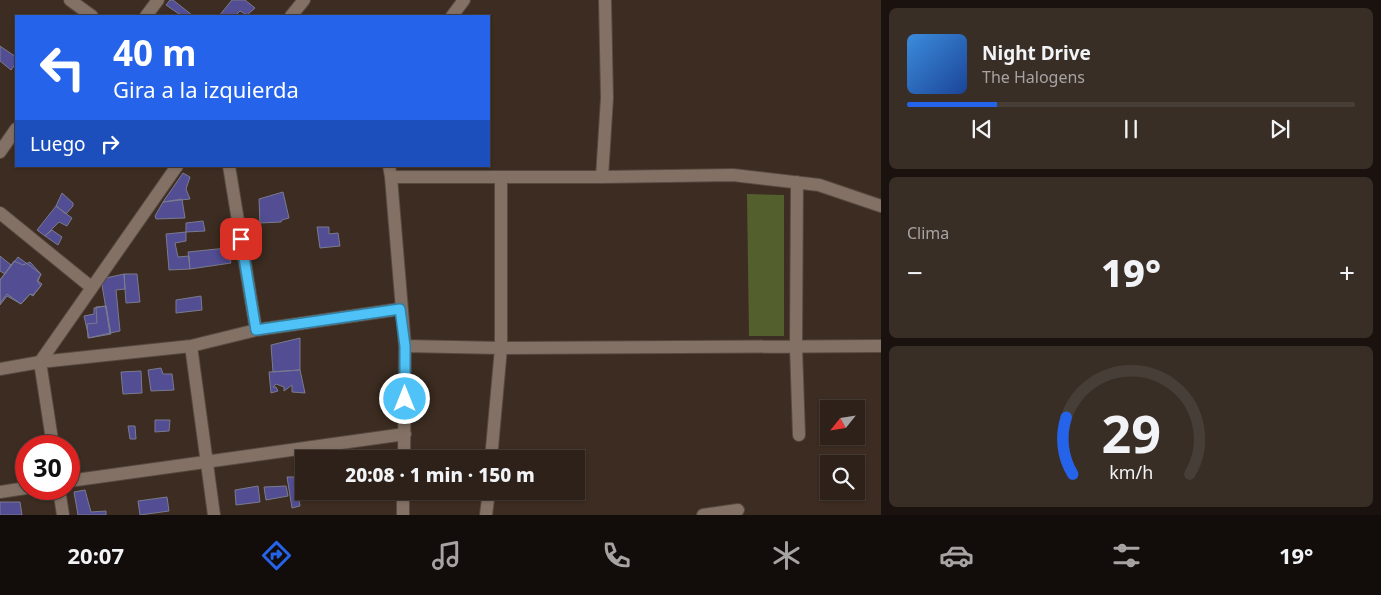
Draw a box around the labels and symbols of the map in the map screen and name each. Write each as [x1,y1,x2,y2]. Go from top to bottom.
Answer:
pin [220,218,262,260]
position arrow [378,372,430,424]
north arrow [820,400,865,445]
speed limit sign: 30 [15,435,80,500]

